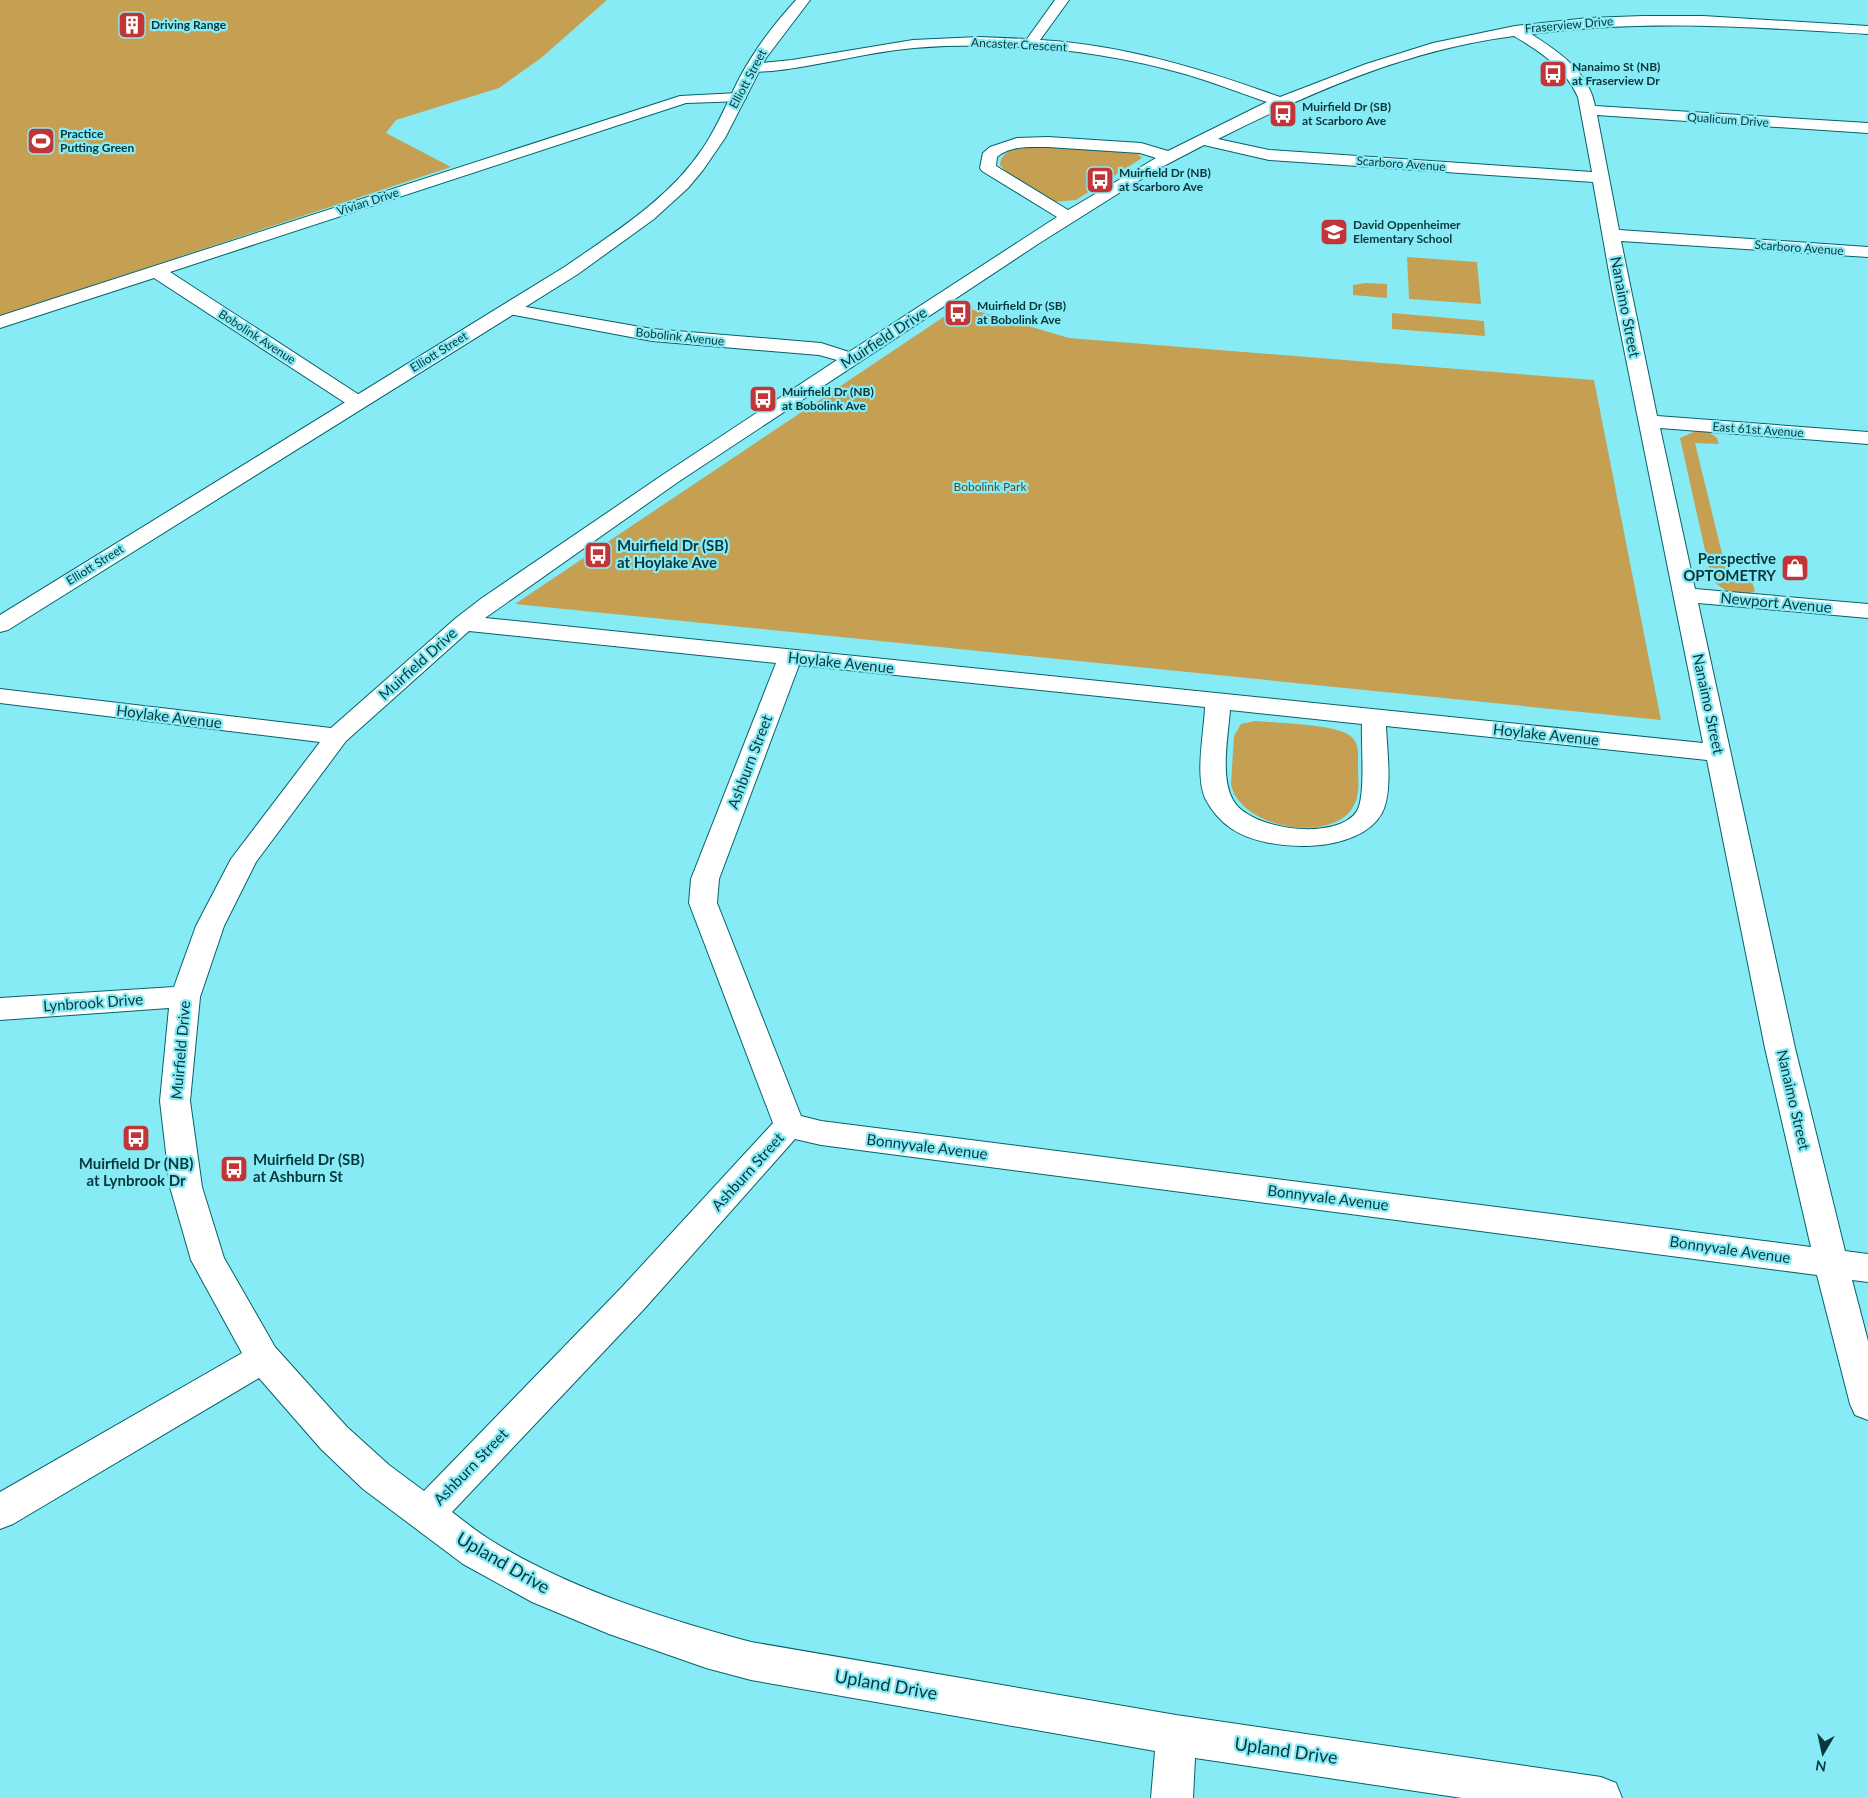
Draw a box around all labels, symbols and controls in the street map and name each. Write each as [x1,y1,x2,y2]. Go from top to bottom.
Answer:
building icon: Driving Range [117,10,147,40]
street label: Fraserview Drive [1524,13,1614,36]
place label: Driving Range [151,17,227,32]
street label: Ancaster Crescent [971,34,1068,55]
street label: Elliott Street [726,46,770,111]
bus stop icon: Nanaimo St (NB) at Fraserview Dr [1538,59,1568,89]
place label: Nanaimo St (NB) at Fraserview Dr [1572,59,1660,88]
bus stop icon: Muirfield Dr (SB) at Scarboro Ave [1268,99,1298,129]
place label: Muirfield Dr (SB) at Scarboro Ave [1302,99,1391,128]
street label: Qualicum Drive [1687,109,1769,130]
sports icon: Practice Putting Green [26,126,56,156]
place label: Practice Putting Green [60,126,135,155]
street label: Scarboro Avenue [1356,153,1446,174]
bus stop icon: Muirfield Dr (NB) at Scarboro Ave [1085,165,1115,195]
place label: Muirfield Dr (NB) at Scarboro Ave [1119,165,1211,194]
street label: Vivian Drive [335,184,401,219]
school or university icon: David Oppenheimer Elementary School [1319,217,1349,247]
place label: David Oppenheimer Elementary School [1353,217,1461,246]
street label: Scarboro Avenue [1754,237,1844,258]
street label: Nanaimo Street [1607,255,1645,359]
bus stop icon: Muirfield Dr (SB) at Bobolink Ave [943,298,973,328]
place label: Muirfield Dr (SB) at Bobolink Ave [977,298,1066,327]
street label: Muirfield Drive [837,303,930,372]
street label: Bobolink Avenue [216,306,299,367]
street label: Bobolink Avenue [635,324,725,349]
street label: Elliott Street [407,328,471,375]
bus stop icon: Muirfield Dr (NB) at Bobolink Ave [748,384,778,414]
place label: Muirfield Dr (NB) at Bobolink Ave [782,384,874,413]
street label: East 61st Avenue [1712,419,1804,440]
park label: Bobolink Park [953,479,1027,494]
place label: Muirfield Dr (SB) at Hoylake Ave [617,536,728,571]
bus stop icon: Muirfield Dr (SB) at Hoylake Ave [583,540,613,570]
street label: Elliott Street [63,541,127,588]
place label: Perspective OPTOMETRY [1683,549,1776,584]
shop icon: Perspective OPTOMETRY [1780,553,1810,583]
street label: Newport Avenue [1720,588,1833,616]
street label: Muirfield Drive [374,623,460,703]
street label: Hoylake Avenue [787,647,895,677]
street label: Nanaimo Street [1690,652,1729,756]
street label: Hoylake Avenue [115,701,223,731]
street label: Ashburn Street [723,712,775,811]
street label: Hoylake Avenue [1492,719,1600,749]
street label: Lynbrook Drive [42,990,144,1014]
street label: Muirfield Drive [167,1000,193,1100]
street label: Nanaimo Street [1774,1048,1814,1152]
bus stop icon: Muirfield Dr (NB) at Lynbrook Dr [121,1123,151,1153]
street label: Ashburn Street [707,1128,787,1214]
street label: Bonnyvale Avenue [866,1130,989,1162]
place label: Muirfield Dr (SB) at Ashburn St [253,1150,364,1185]
place label: Muirfield Dr (NB) at Lynbrook Dr [79,1154,193,1189]
bus stop icon: Muirfield Dr (SB) at Ashburn St [219,1154,249,1184]
street label: Bonnyvale Avenue [1267,1181,1390,1213]
street label: Bonnyvale Avenue [1669,1232,1792,1266]
street label: Ashburn Street [429,1424,512,1508]
street label: Upland Drive [453,1527,554,1598]
street label: Upland Drive [833,1664,939,1704]
north arrow [1798,1728,1848,1778]
street label: Upland Drive [1233,1732,1339,1768]
text: N [1814,1757,1828,1776]

